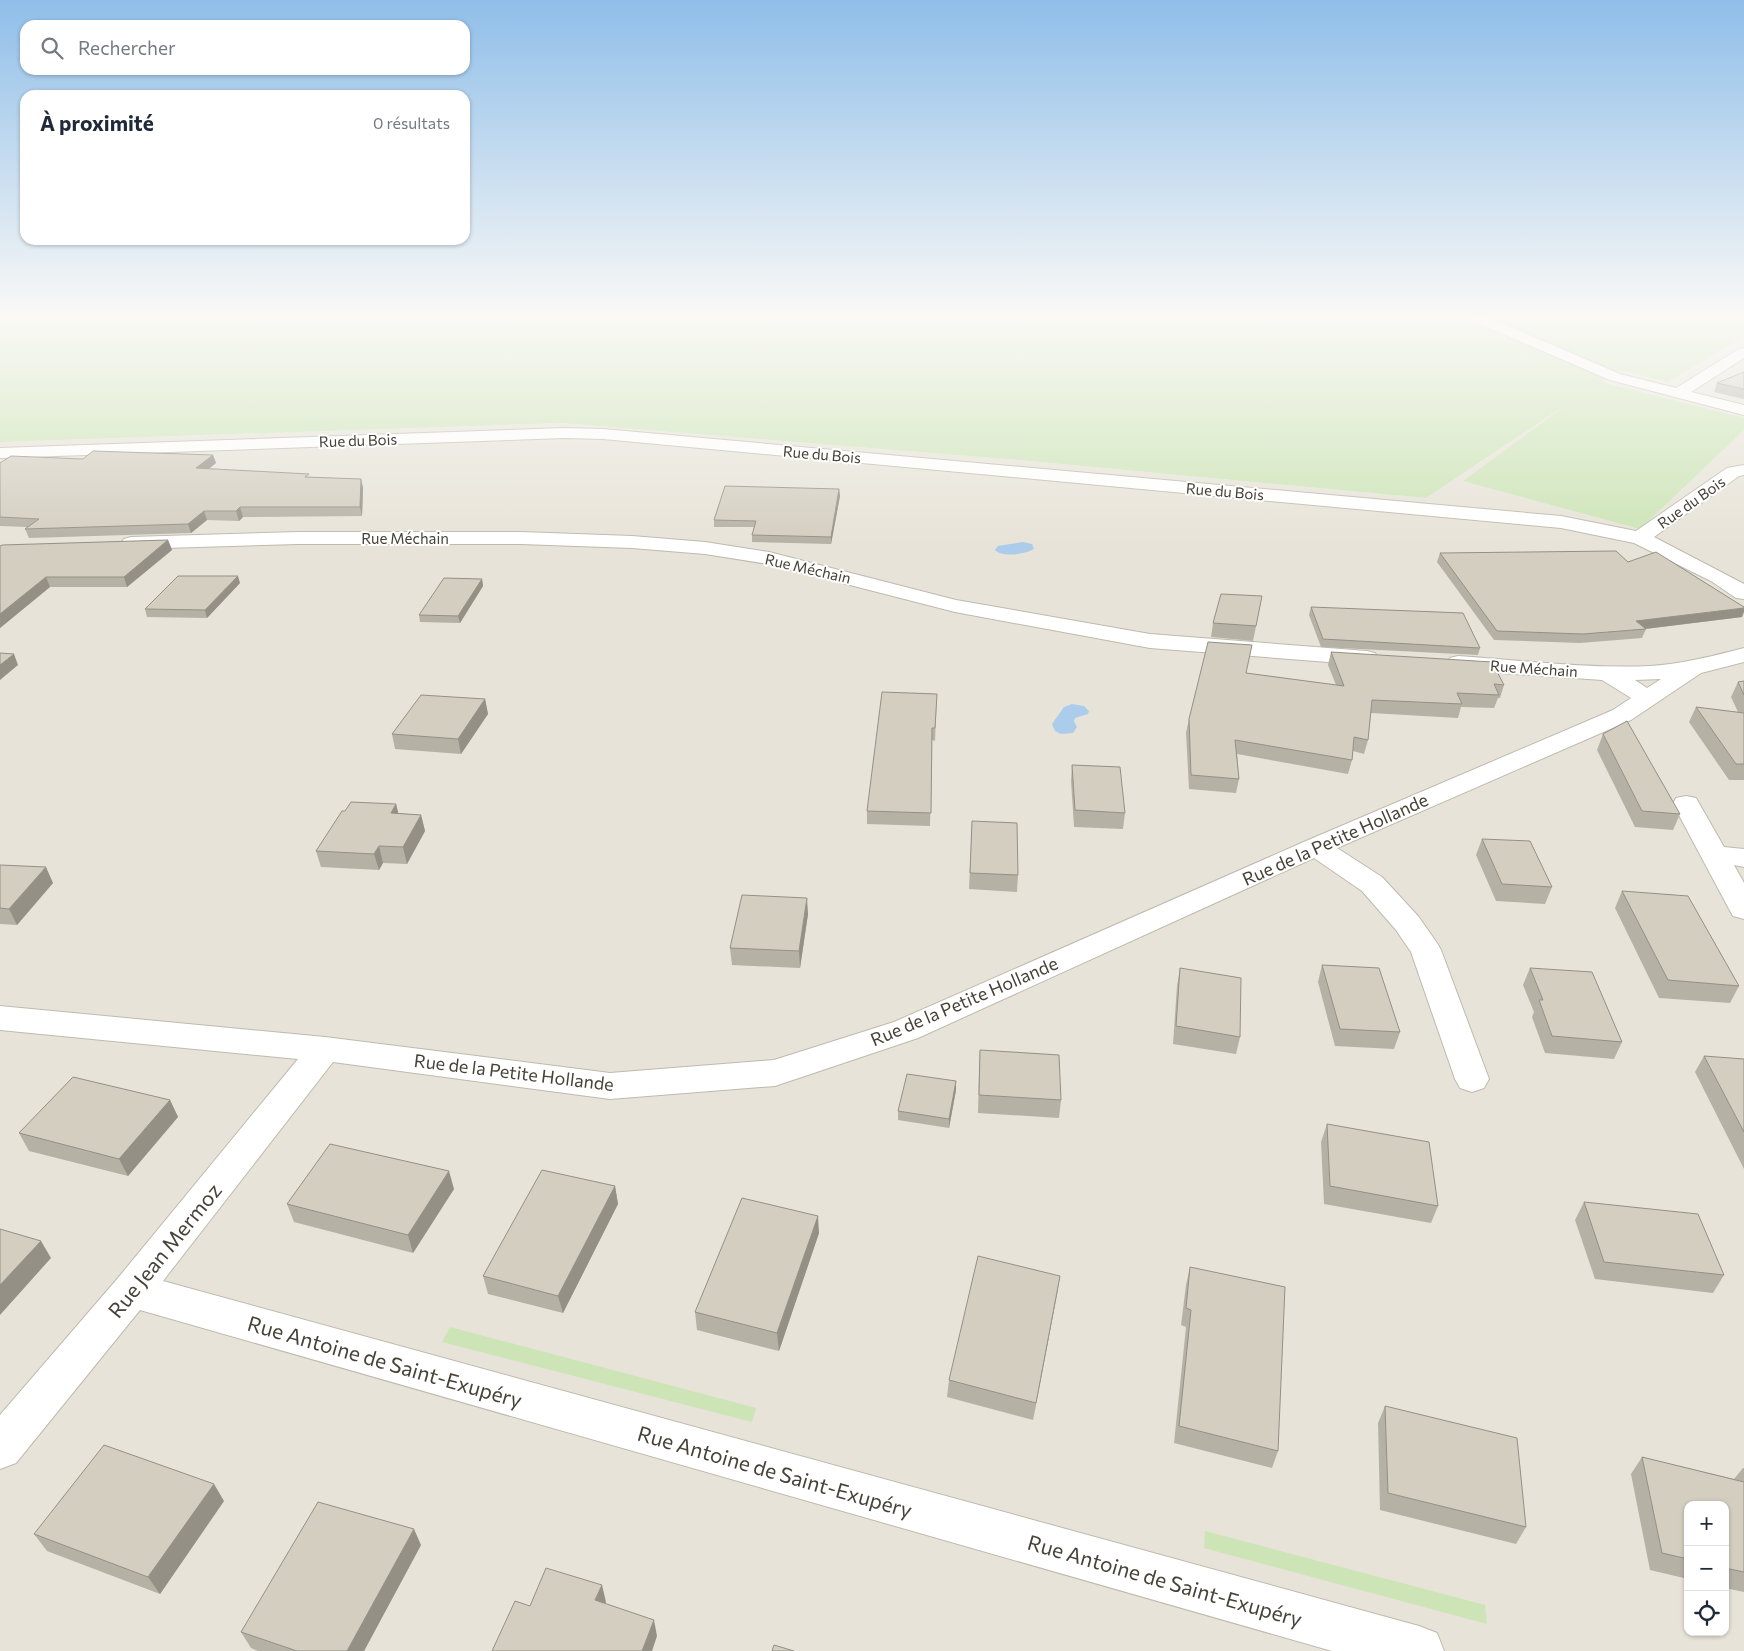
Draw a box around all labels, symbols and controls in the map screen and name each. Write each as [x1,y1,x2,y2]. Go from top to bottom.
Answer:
search box [20,20,470,75]
icon: search [38,34,66,62]
text: Rechercher [78,36,176,59]
text: À proximité [40,110,154,135]
text: 0 résultats [373,113,450,132]
street label: Rue du Bois [319,430,398,450]
street label: Rue du Bois [782,442,862,466]
street label: Rue du Bois [1654,472,1728,532]
street label: Rue du Bois [1185,479,1265,503]
street label: Rue Méchain [361,529,449,547]
street label: Rue Méchain [763,549,853,587]
street label: Rue Méchain [1490,656,1578,680]
street label: Rue de la Petite Hollande [1239,788,1431,890]
street label: Rue de la Petite Hollande [867,952,1061,1050]
street label: Rue de la Petite Hollande [413,1049,615,1095]
street label: Rue Jean Mermoz [102,1178,226,1322]
street label: Rue Antoine de Saint-Exupéry [245,1310,525,1412]
street label: Rue Antoine de Saint-Exupéry [635,1420,915,1522]
map controls [1684,1501,1729,1636]
button: + [1684,1501,1729,1546]
street label: Rue Antoine de Saint-Exupéry [1025,1529,1305,1631]
button: − [1684,1546,1729,1591]
button: locate [1684,1591,1729,1636]

